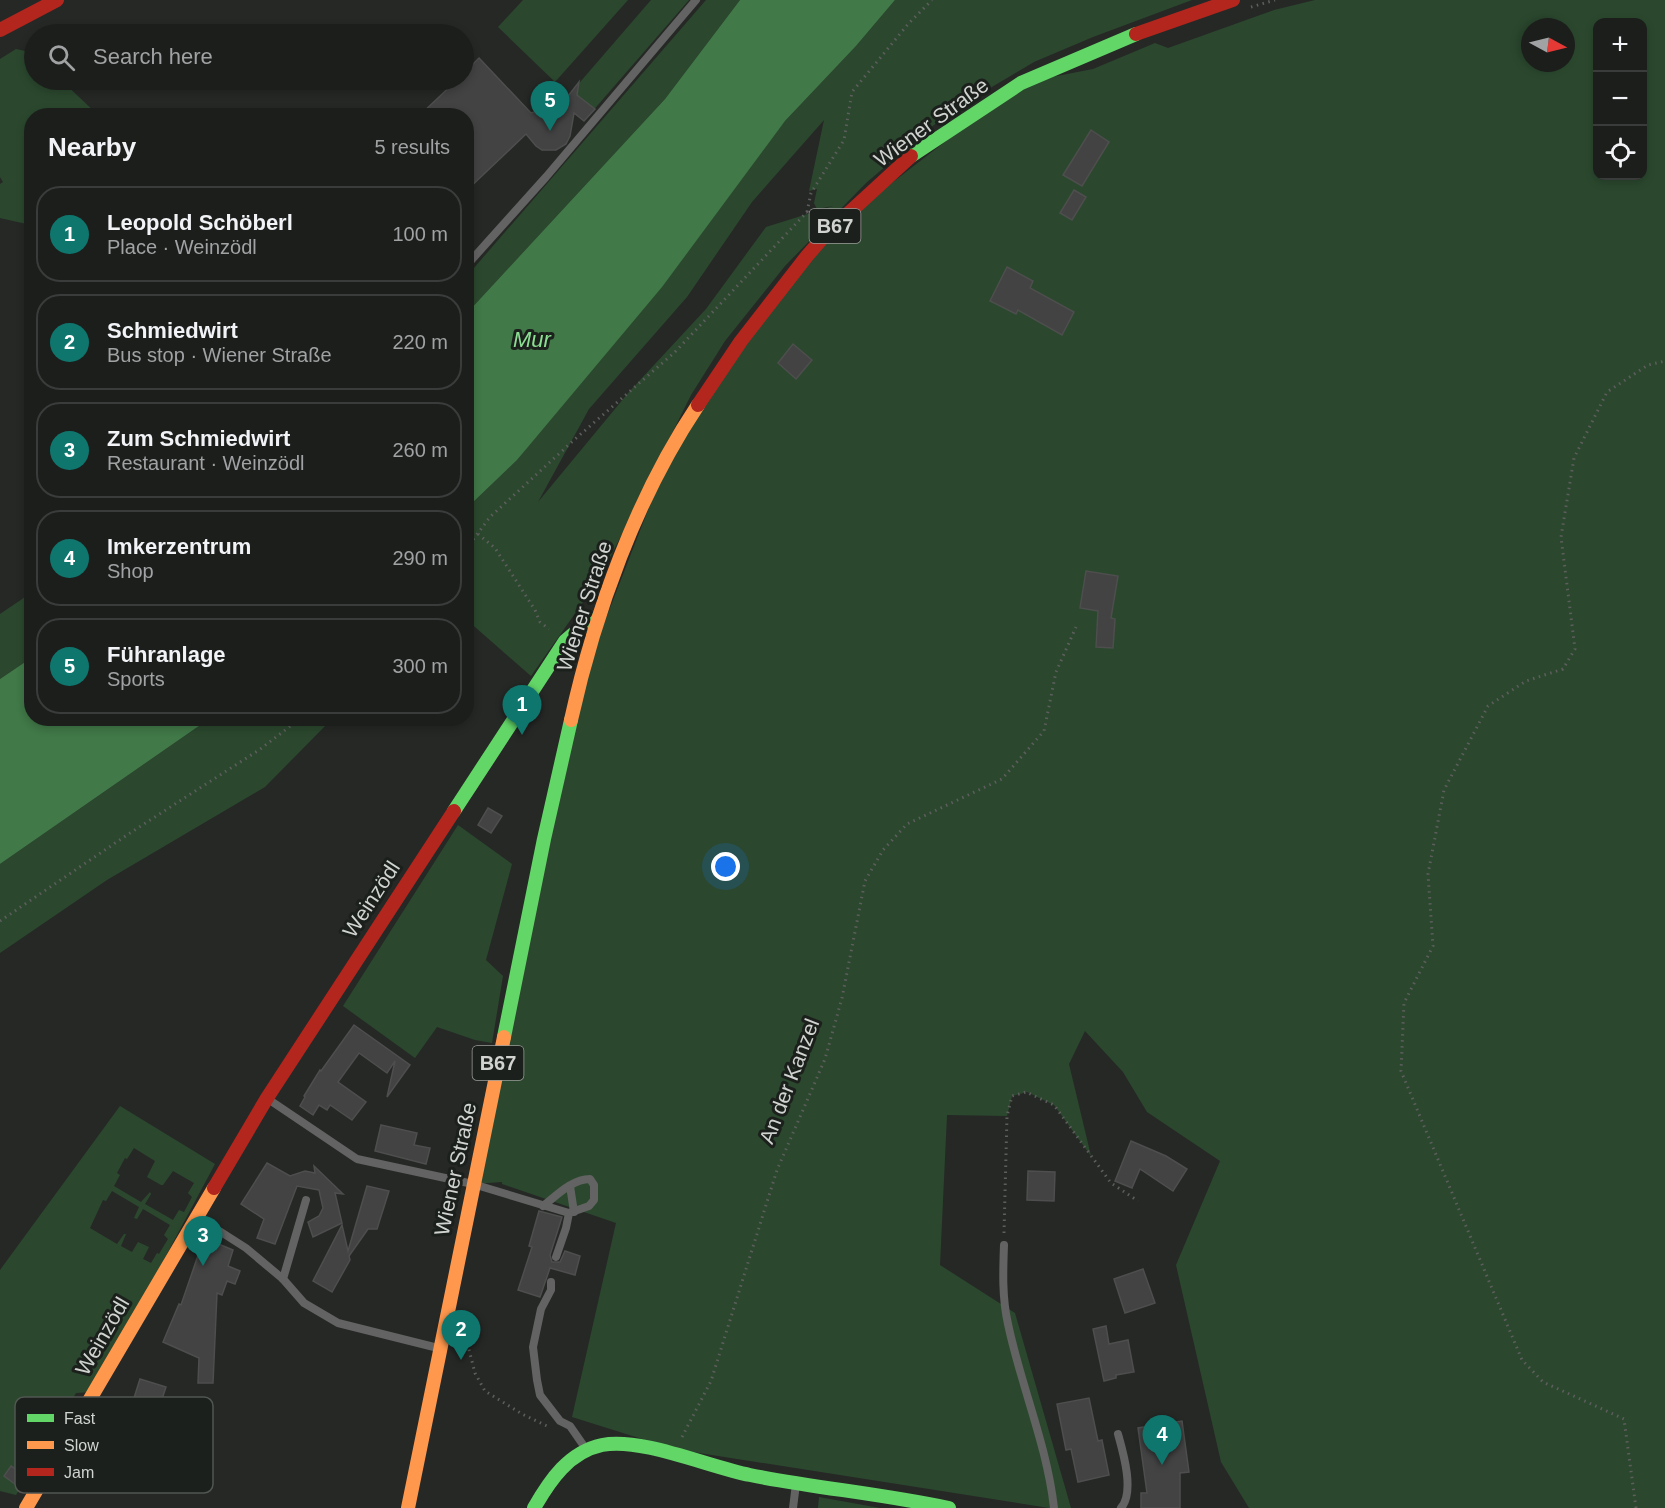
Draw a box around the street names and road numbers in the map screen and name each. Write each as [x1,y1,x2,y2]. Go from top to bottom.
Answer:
street label: Wiener Straße [869,73,993,171]
road number: B67 [810,209,860,243]
street label: Wiener Straße [552,538,616,674]
street label: Weinzödl [338,857,404,941]
street label: An der Kanzel [755,1015,823,1147]
road number: B67 [472,1046,524,1080]
street label: Wiener Straße [430,1100,480,1238]
street label: Weinzödl [71,1293,133,1379]

